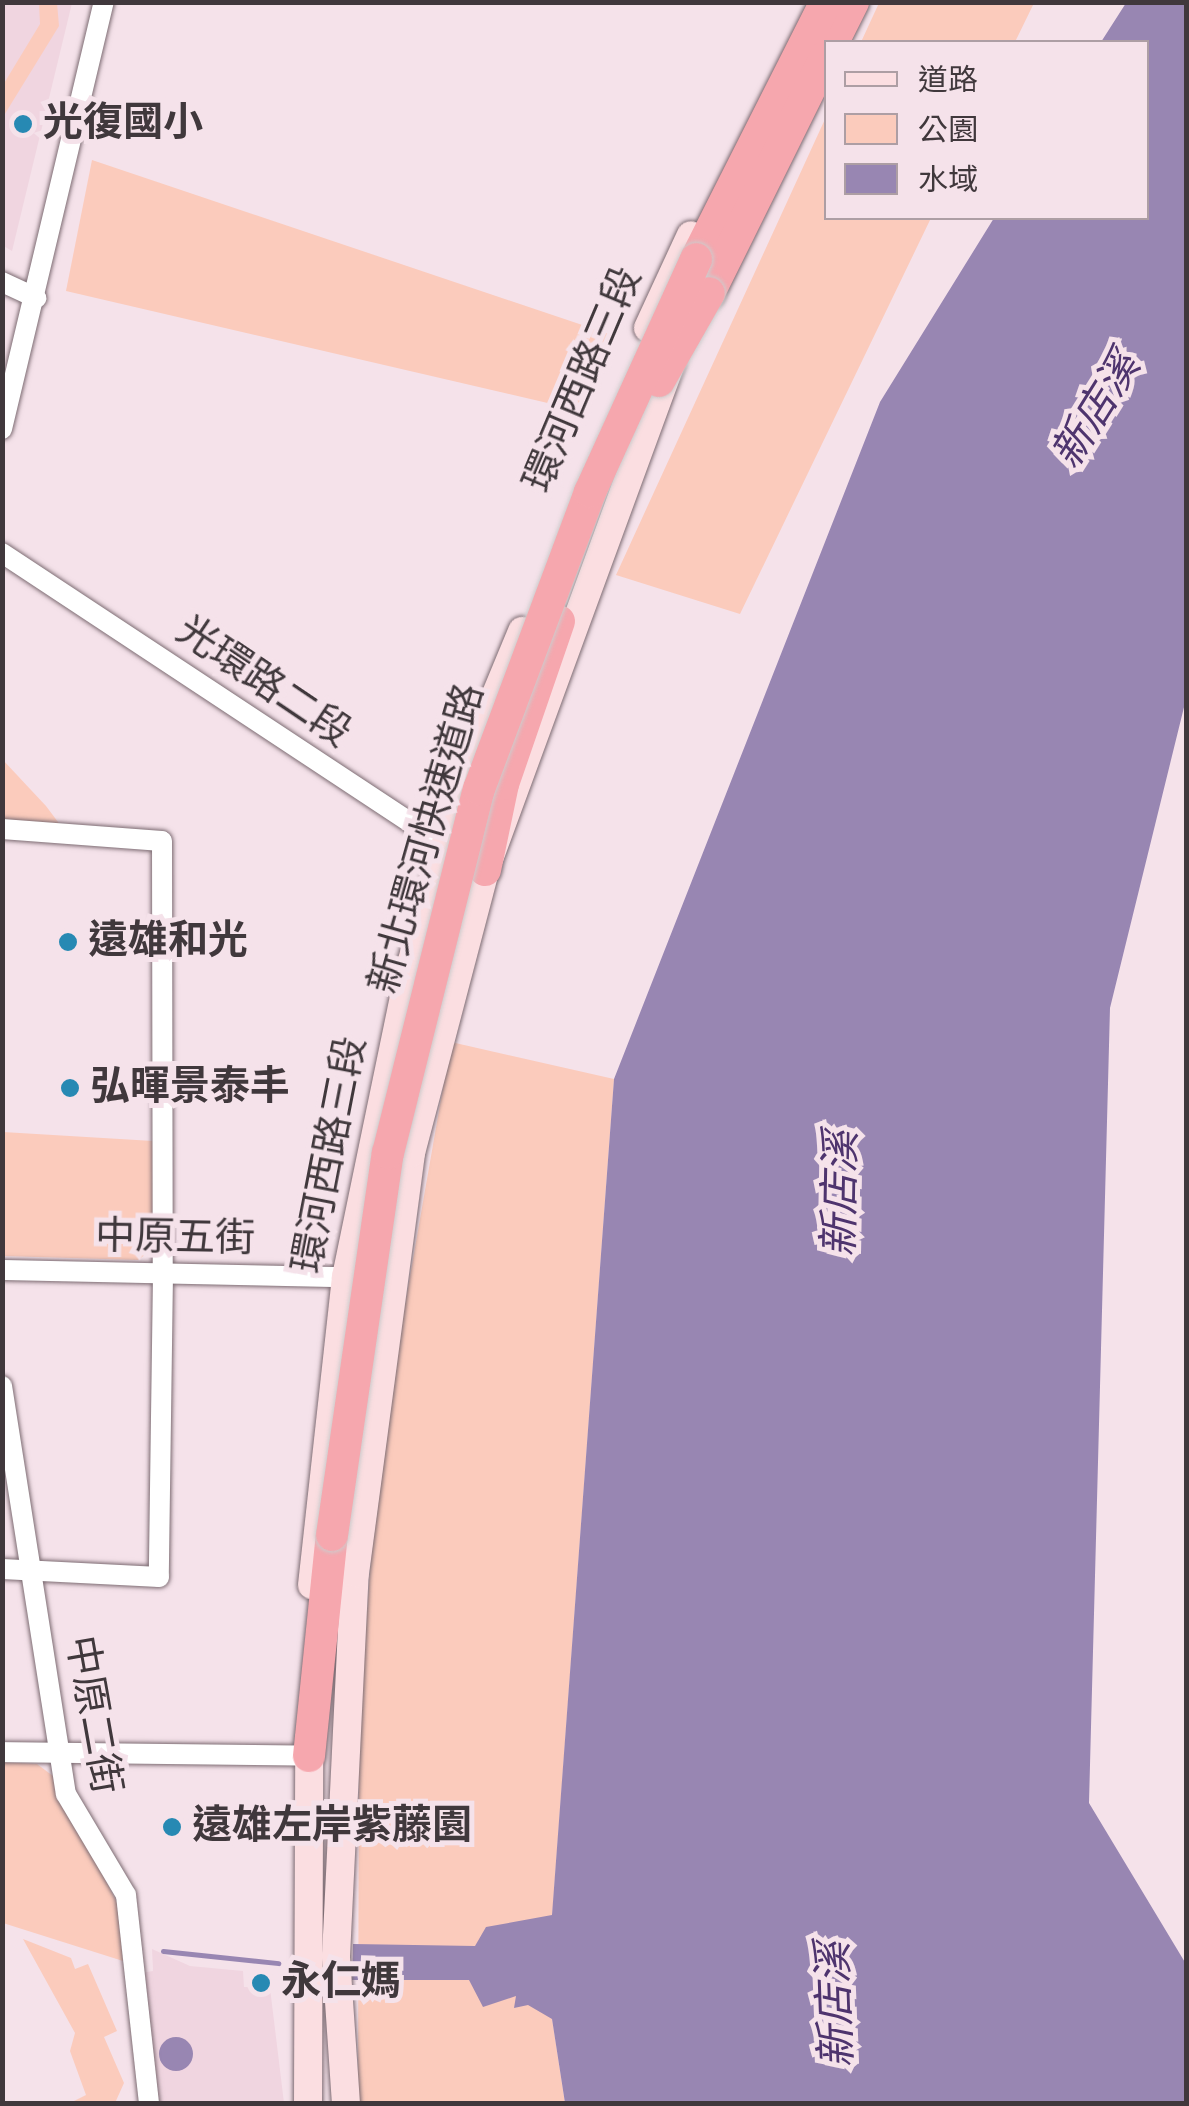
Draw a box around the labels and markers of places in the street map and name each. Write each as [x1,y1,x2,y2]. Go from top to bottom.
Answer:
place label: 光復國小 [43,100,203,148]
marker: 光復國小 [12,113,34,135]
place label: 遠雄和光 [88,918,248,966]
marker: 遠雄和光 [57,931,79,953]
place label: 弘暉景泰丰 [90,1064,290,1112]
marker: 弘暉景泰丰 [59,1077,81,1099]
place label: 遠雄左岸紫藤園 [192,1803,472,1851]
marker: 遠雄左岸紫藤園 [161,1816,183,1838]
place label: 永仁媽 [281,1959,401,2007]
marker: 永仁媽 [250,1972,272,1994]

